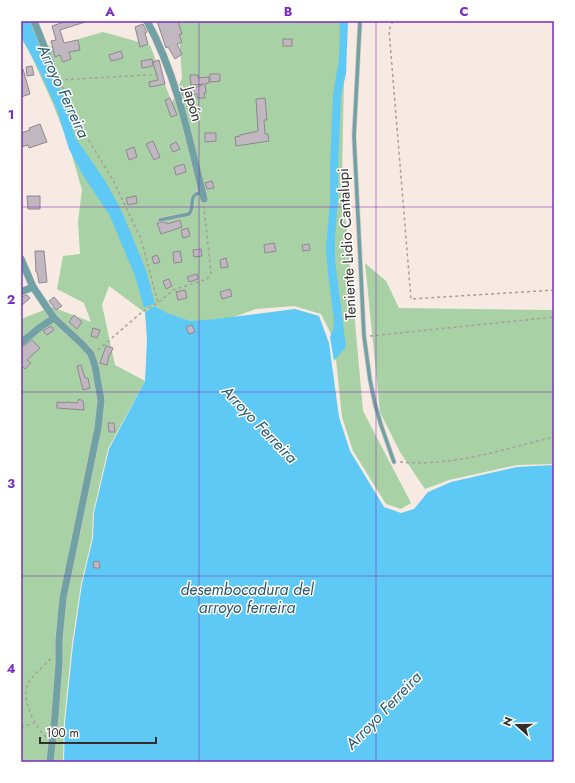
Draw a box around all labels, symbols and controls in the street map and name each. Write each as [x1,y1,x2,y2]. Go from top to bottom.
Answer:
text: A [104,2,115,21]
text: B [284,2,293,21]
text: C [459,2,469,21]
water label: Arroyo Ferreira [31,40,95,142]
street label: Japón [177,82,208,124]
text: 1 [8,105,14,124]
street label: Teniente Lidio Cantalupi [332,167,362,321]
text: 2 [7,290,15,309]
water label: Arroyo Ferreira [216,379,303,469]
text: 3 [7,474,15,493]
water label: desembocadura del arroyo ferreira [180,578,315,619]
text: 4 [6,659,16,678]
water label: Arroyo Ferreira [339,666,427,755]
north arrow [497,705,537,745]
text: N [499,714,517,728]
scale bar [40,719,156,745]
text: 100 m [46,724,79,742]

